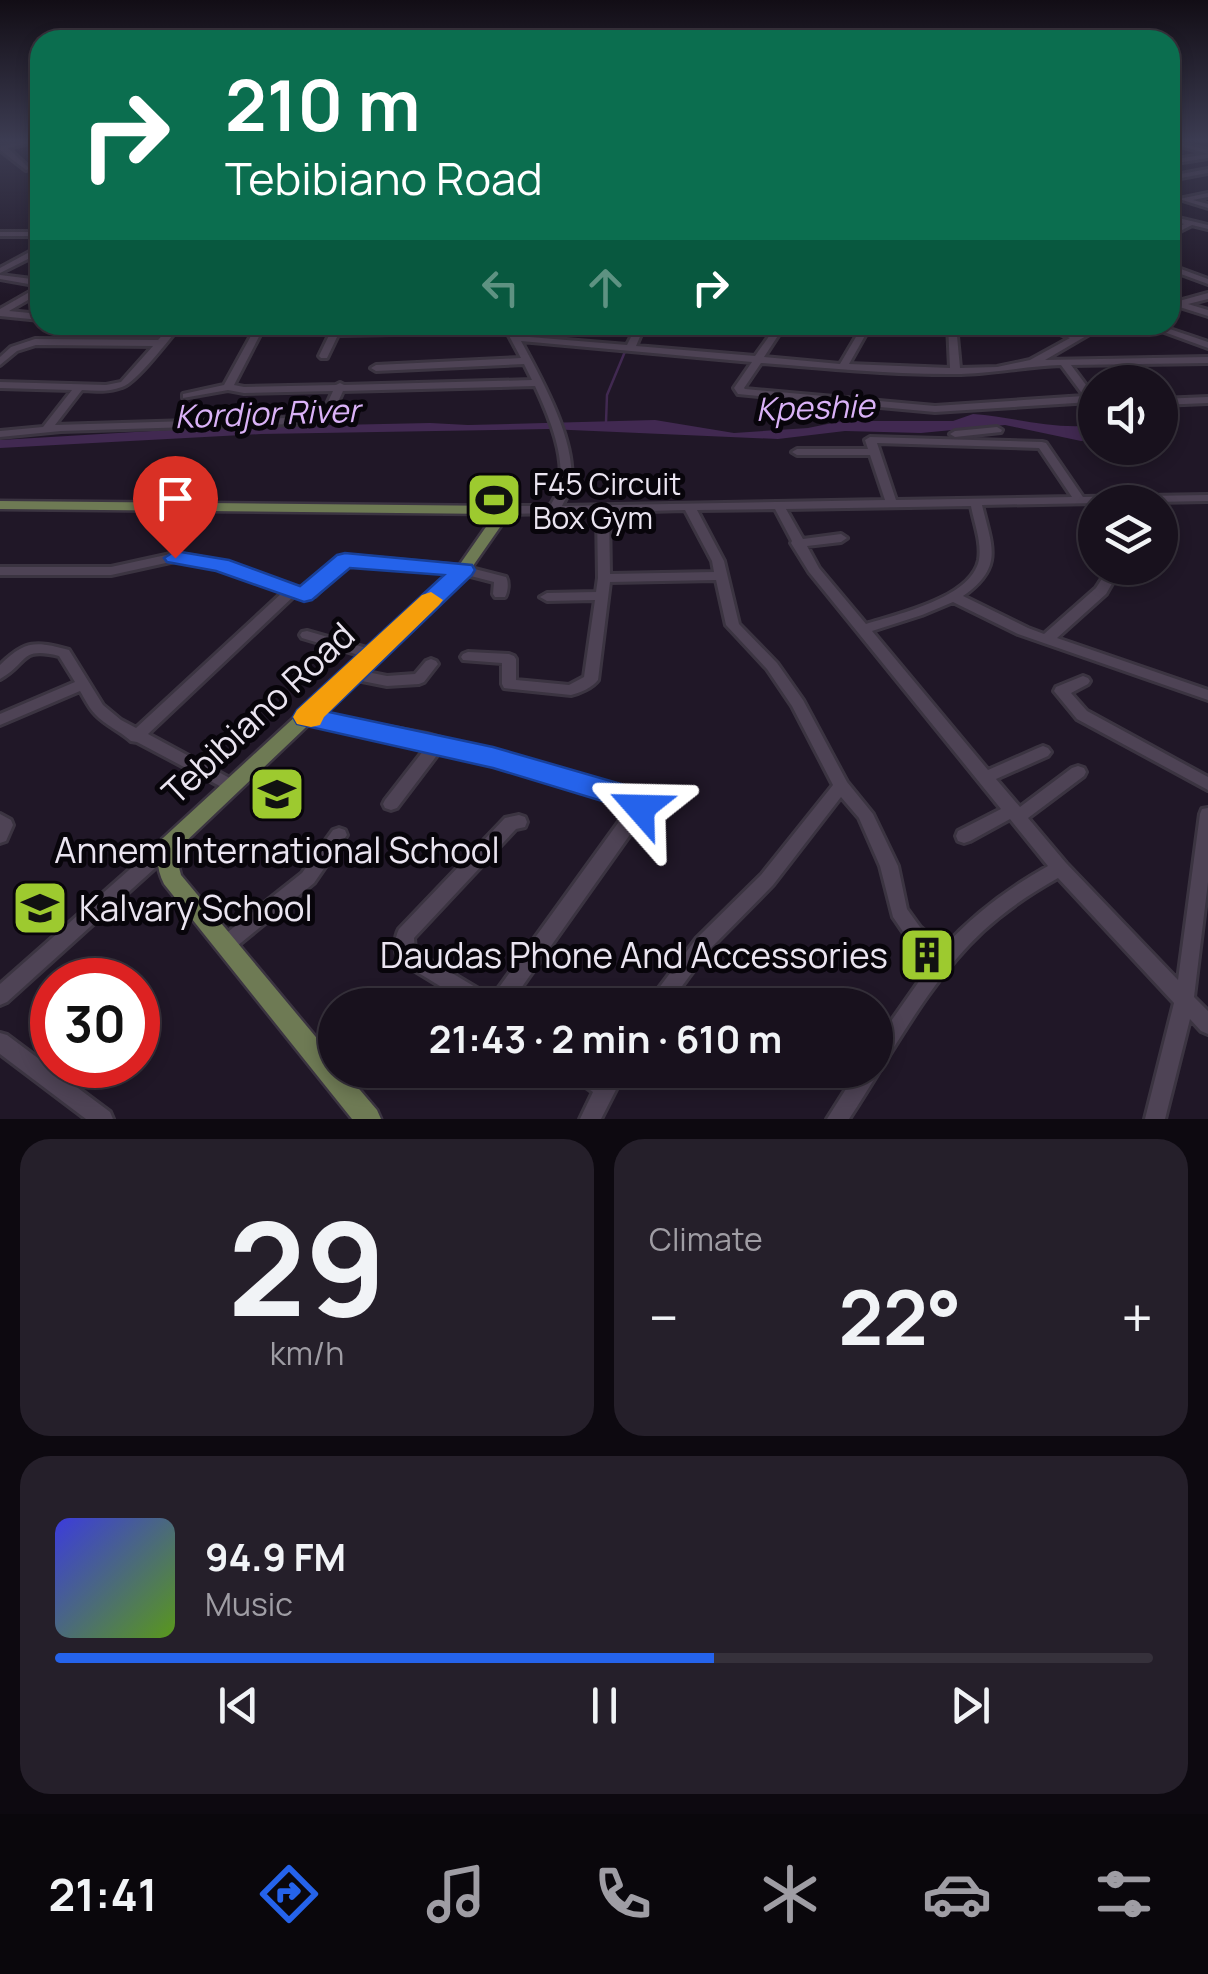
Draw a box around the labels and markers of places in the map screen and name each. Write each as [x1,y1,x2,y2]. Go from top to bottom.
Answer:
pin [133,456,218,559]
place label: F45 Circuit Box Gym [533,463,681,538]
sports icon: F45 Circuit Box Gym [464,470,524,530]
school or university icon: Annem International School [247,764,307,824]
place label: Annem International School [54,826,500,874]
school or university icon: Kalvary School [10,878,70,938]
place label: Kalvary School [79,884,313,932]
building icon: Daudas Phone And Accessories [897,925,957,985]
place label: Daudas Phone And Accessories [380,931,888,979]

